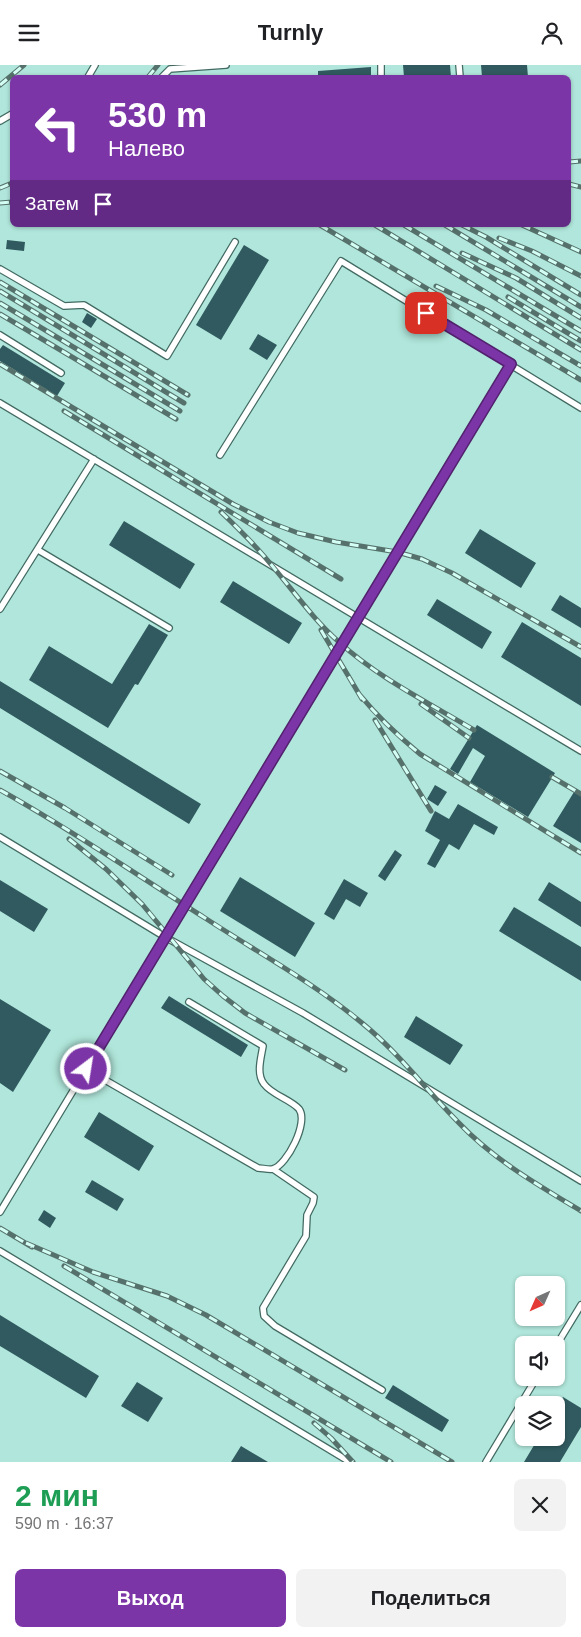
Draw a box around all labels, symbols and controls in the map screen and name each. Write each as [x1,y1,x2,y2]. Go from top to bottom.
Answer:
icon: menu [15,19,43,47]
icon: person [538,19,566,47]
text: Turnly [258,20,323,45]
icon: left [25,95,90,160]
text: 530 m [108,95,207,134]
text: Налево [108,136,185,161]
icon: arrive [89,190,117,218]
text: Затем [25,193,79,214]
pin [405,292,447,334]
icon: arrive [412,299,440,327]
position arrow [59,1042,111,1094]
north arrow [515,1276,565,1326]
map controls [515,1276,565,1446]
button: sound [515,1336,565,1386]
button: layers [515,1396,565,1446]
text: 2 мин [15,1479,99,1512]
button: close [514,1479,566,1531]
text: 590 m · 16:37 [15,1515,114,1532]
button: Выход [15,1569,286,1627]
button: Поделиться [296,1569,566,1627]

